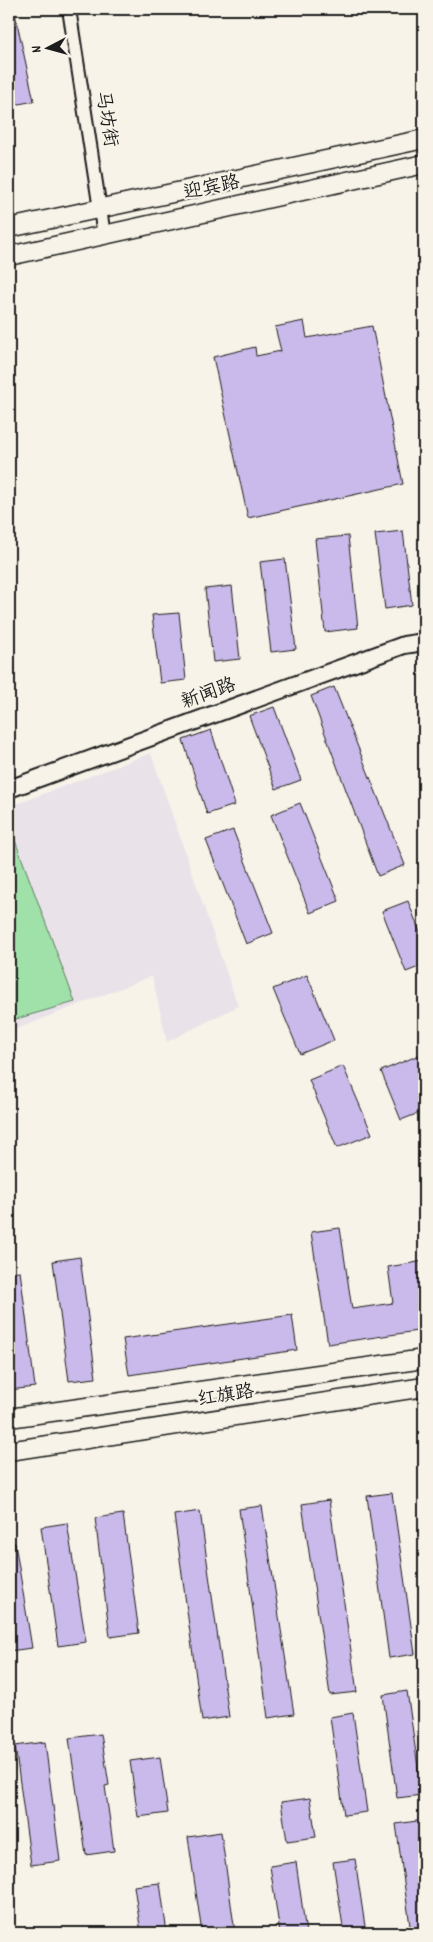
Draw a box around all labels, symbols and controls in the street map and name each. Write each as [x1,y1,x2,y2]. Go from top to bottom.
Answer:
north arrow [22,22,72,72]
text: N [27,45,47,54]
street label: 马坊街 [87,89,123,149]
street label: 迎宾路 [181,170,243,208]
street label: 新闻路 [178,673,240,717]
street label: 红旗路 [196,1379,256,1415]

